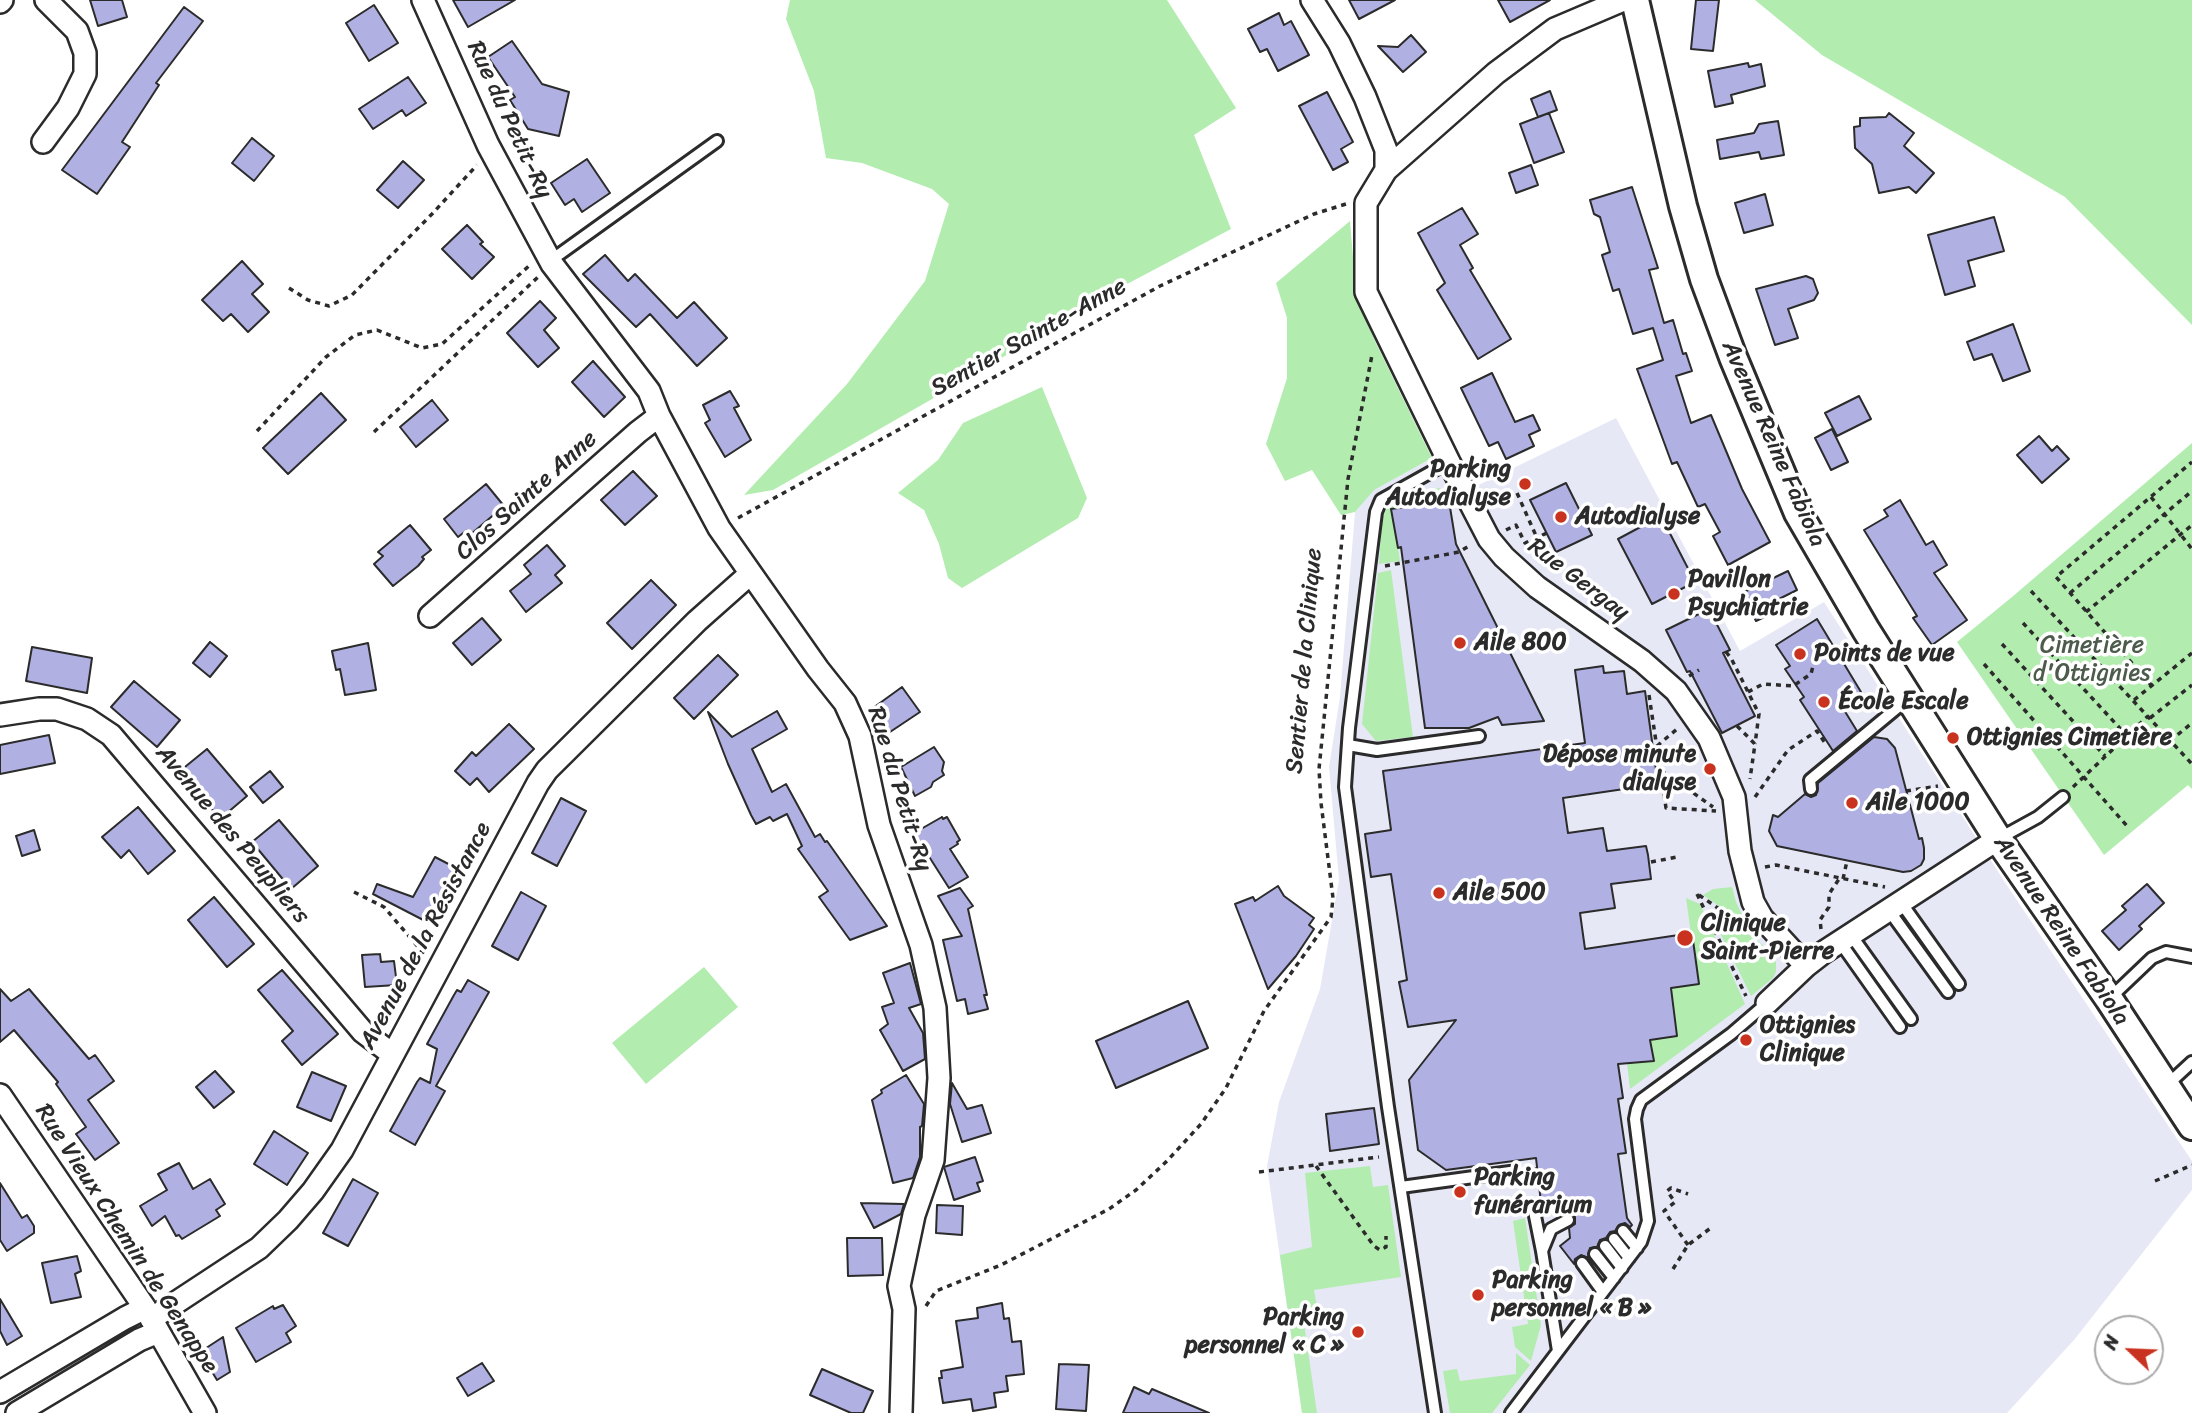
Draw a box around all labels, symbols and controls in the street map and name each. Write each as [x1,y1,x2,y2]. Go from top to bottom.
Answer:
street label: Rue du Petit-Ry [460,37,558,203]
street label: Sentier Sainte-Anne [926,272,1132,404]
street label: Avenue Reine Fabiola [1715,336,1831,552]
street label: Clos Sainte Anne [450,425,604,567]
place label: Parking Autodialyse [1386,456,1511,512]
marker: Parking Autodialyse [1517,476,1533,492]
place label: Autodialyse [1575,503,1700,531]
marker: Autodialyse [1553,509,1569,525]
street label: Rue Gergay [1522,533,1634,627]
street label: Sentier de la Clinique [1281,547,1329,775]
place label: Pavillon Psychiatrie [1688,566,1809,622]
marker: Pavillon Psychiatrie [1666,586,1682,602]
place label: Aile 800 [1474,629,1567,657]
park label: Cimetière d'Ottignies [2033,632,2151,688]
marker: Aile 800 [1452,635,1468,651]
place label: Points de vue [1814,640,1954,668]
marker: Points de vue [1792,646,1808,662]
place label: École Escale [1838,688,1968,716]
marker: École Escale [1816,694,1832,710]
street label: Rue du Petit-Ry [860,703,938,875]
place label: Ottignies Cimetière [1967,724,2172,752]
marker: Ottignies Cimetière [1945,730,1961,746]
street label: Avenue des Peupliers [149,740,315,930]
place label: Dépose minute dialyse [1543,741,1696,797]
marker: Dépose minute dialyse [1702,761,1718,777]
place label: Aile 1000 [1866,789,1970,817]
marker: Aile 1000 [1844,795,1860,811]
street label: Avenue de la Résistance [354,818,498,1054]
street label: Avenue Reine Fabiola [1987,831,2135,1031]
place label: Aile 500 [1453,879,1546,907]
marker: Aile 500 [1431,885,1447,901]
place label: Clinique Saint-Pierre [1701,910,1834,966]
marker: Clinique Saint-Pierre [1675,928,1695,948]
place label: Ottignies Clinique [1760,1012,1855,1068]
marker: Ottignies Clinique [1738,1032,1754,1048]
street label: Rue Vieux Chemin de Genappe [28,1099,224,1379]
place label: Parking funérarium [1474,1164,1592,1220]
marker: Parking funérarium [1452,1184,1468,1200]
place label: Parking personnel « B » [1492,1267,1651,1323]
marker: Parking personnel « B » [1470,1287,1486,1303]
place label: Parking personnel « C » [1185,1304,1344,1360]
north arrow [2094,1315,2164,1385]
marker: Parking personnel « C » [1350,1324,1366,1340]
text: N [2093,1330,2129,1355]

